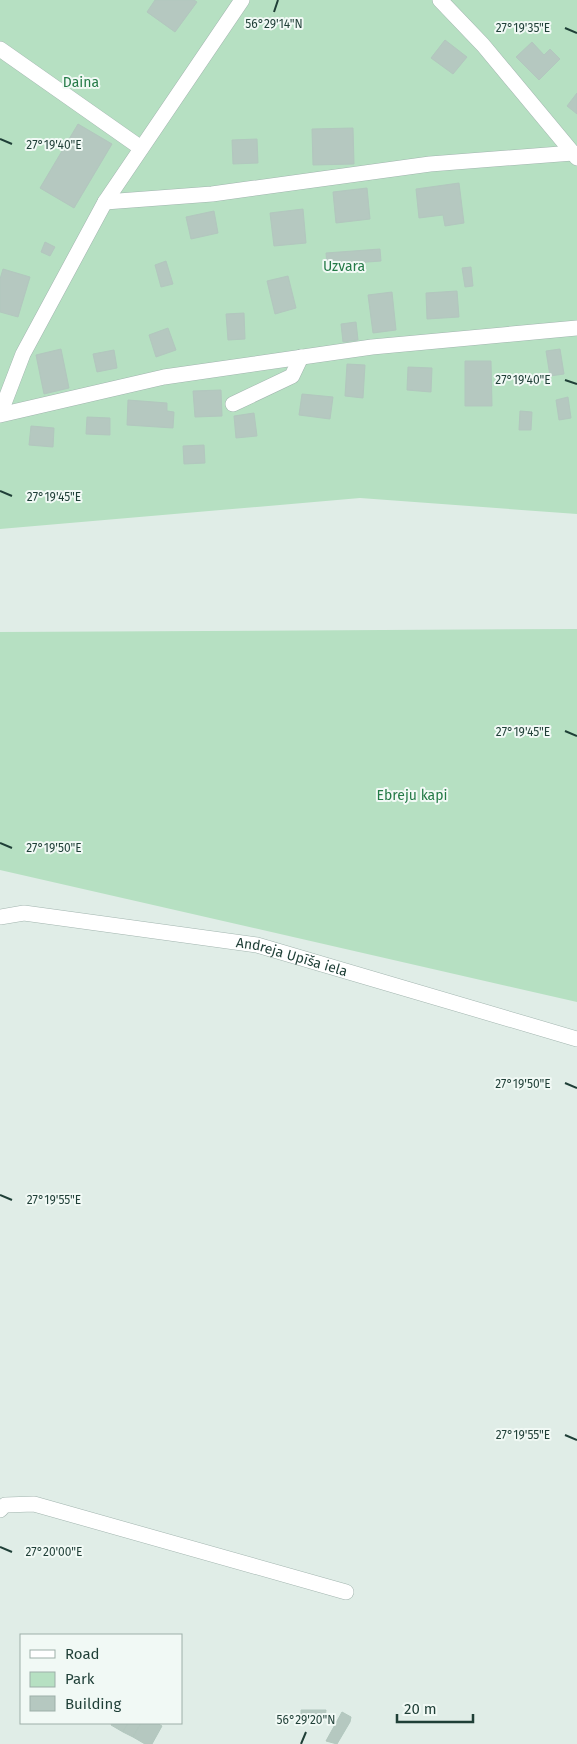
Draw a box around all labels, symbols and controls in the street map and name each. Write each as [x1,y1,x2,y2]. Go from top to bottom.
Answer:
text: 56°29'14"N [245,17,303,31]
text: 27°19'35"E [496,21,550,35]
park label: Daina [63,74,99,91]
text: 27°19'40"E [26,138,82,152]
park label: Uzvara [323,258,365,275]
text: 27°19'40"E [495,373,551,387]
text: 27°19'45"E [27,490,81,504]
text: 27°19'45"E [496,725,550,739]
park label: Ebreju kapi [376,787,448,804]
text: 27°19'50"E [26,841,82,855]
street label: Andreja Upīša iela [235,934,350,980]
text: 27°19'50"E [495,1077,551,1091]
text: 27°19'55"E [27,1193,81,1207]
text: 27°19'55"E [496,1428,550,1442]
text: 27°20'00"E [25,1545,83,1559]
legend [20,1634,182,1724]
text: Road [65,1645,100,1663]
text: Park [65,1670,95,1688]
scale bar [397,1692,473,1724]
text: Building [65,1695,121,1713]
text: 20 m [404,1700,437,1718]
text: 56°29'20"N [277,1713,335,1727]

